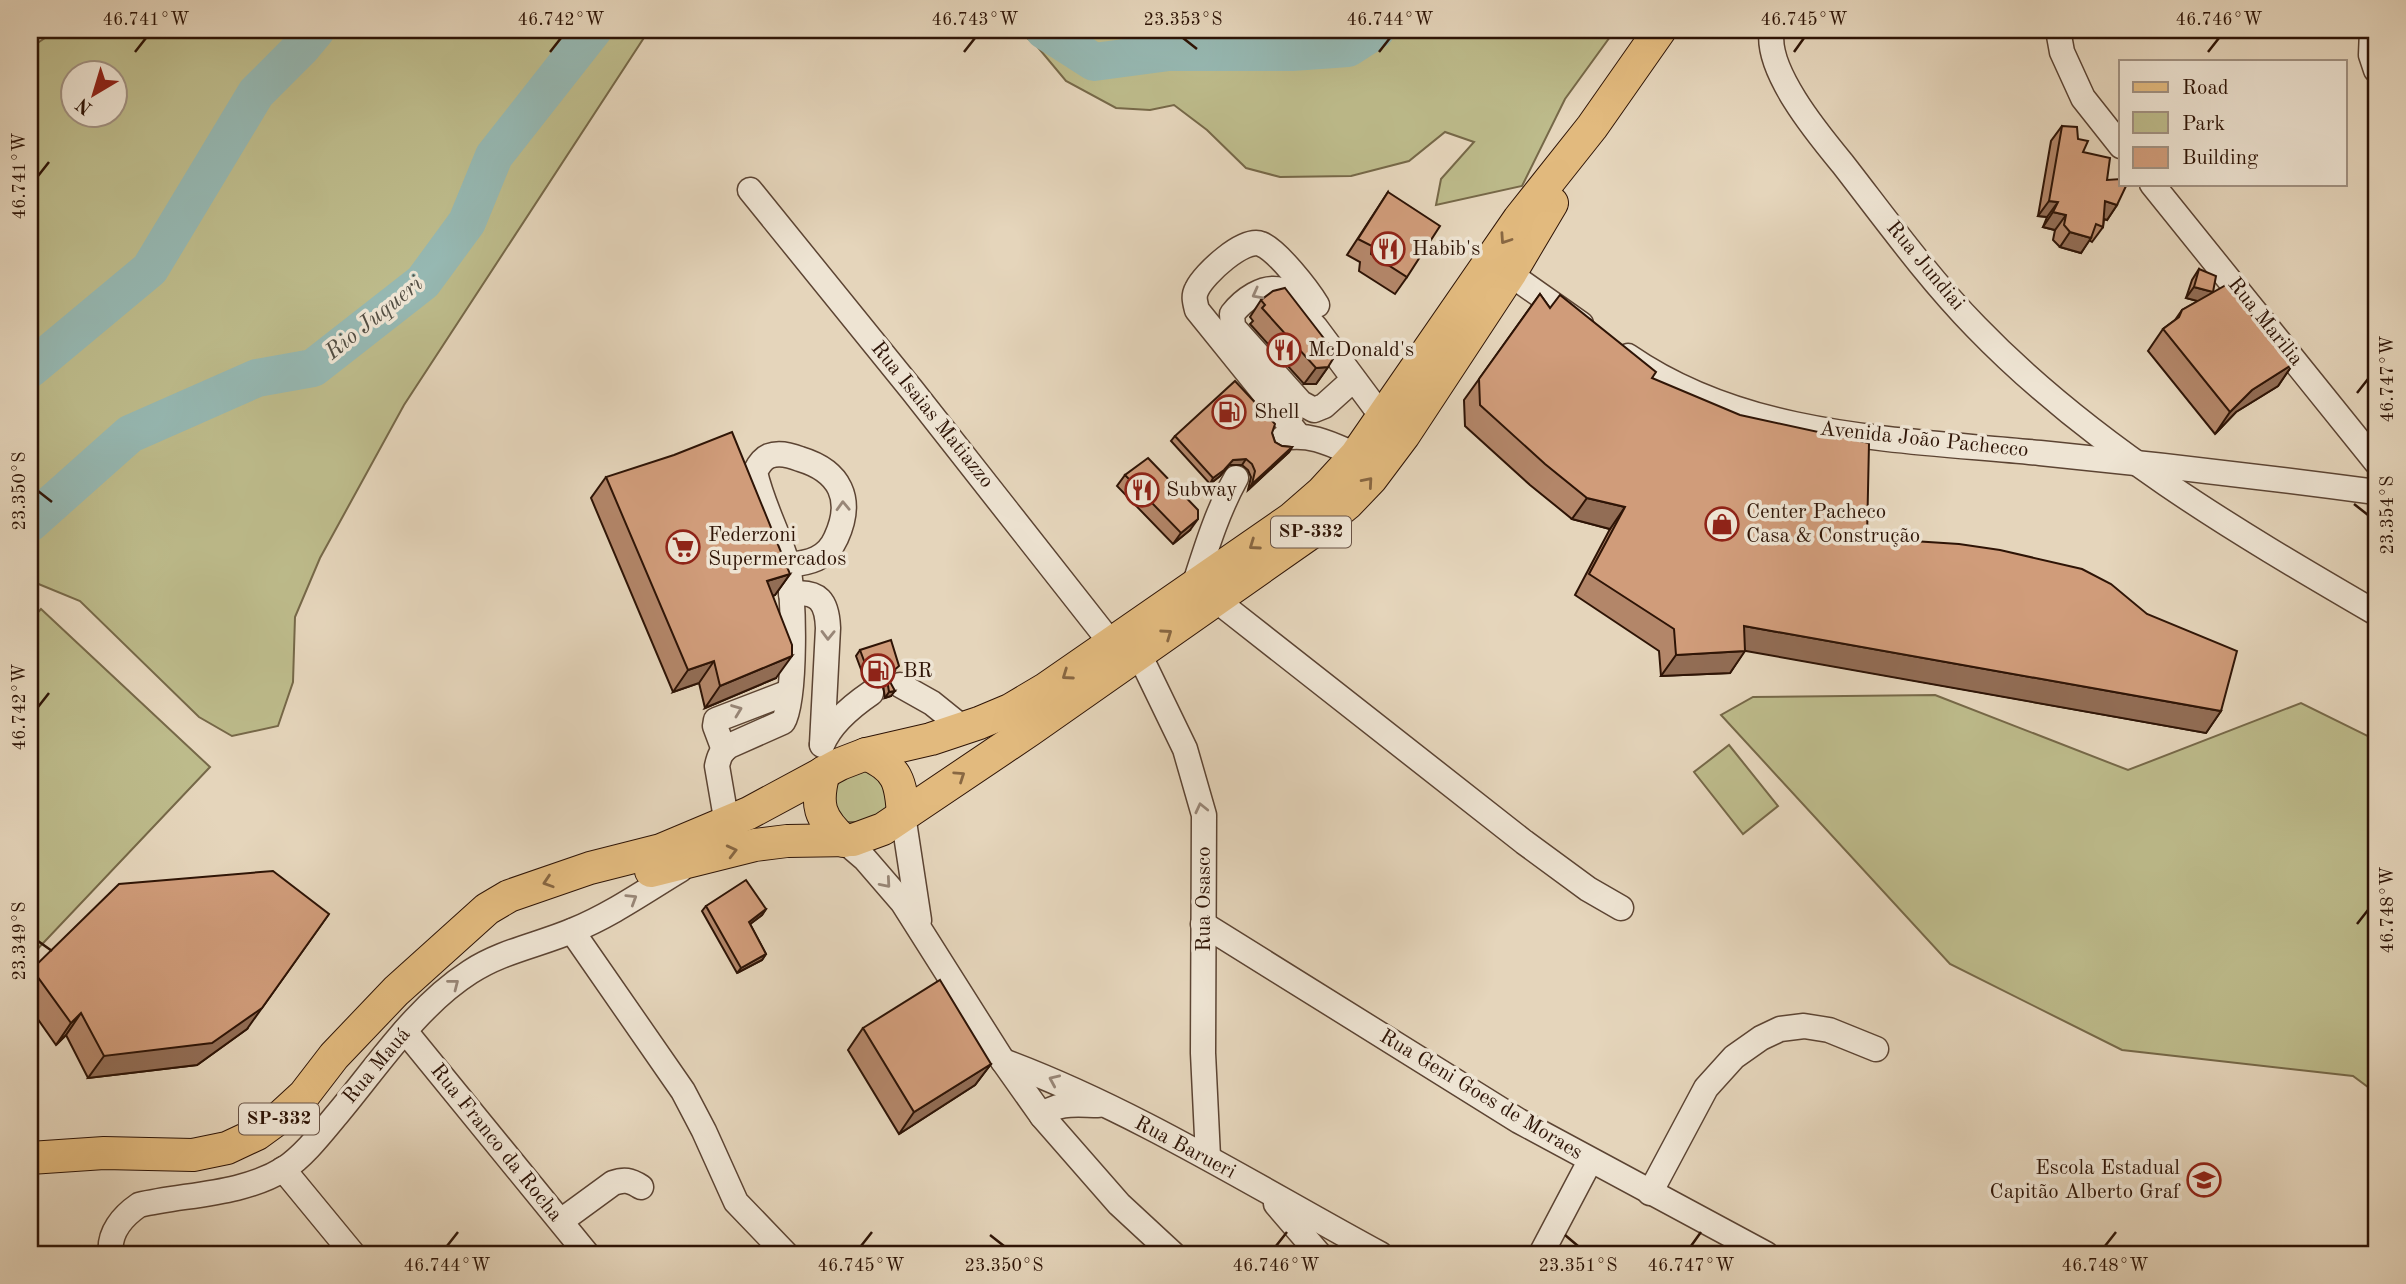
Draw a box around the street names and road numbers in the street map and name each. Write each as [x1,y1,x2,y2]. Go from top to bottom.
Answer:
street label: Rua Jundiai [1882,217,1968,315]
street label: Rua Marilia [2223,274,2307,370]
street label: Rua Isaias Matiazzo [867,338,997,492]
street label: Avenida João Pachecco [1819,419,2029,461]
road number: SP-332 [1271,516,1351,548]
street label: Rua Osasco [1194,846,1215,952]
street label: Rua Mauá [339,1024,415,1108]
street label: Rua Geni Goes de Moraes [1376,1026,1586,1164]
street label: Rua Franco da Rocha [426,1060,566,1226]
road number: SP-332 [239,1104,319,1134]
street label: Rua Barueri [1131,1113,1239,1183]

